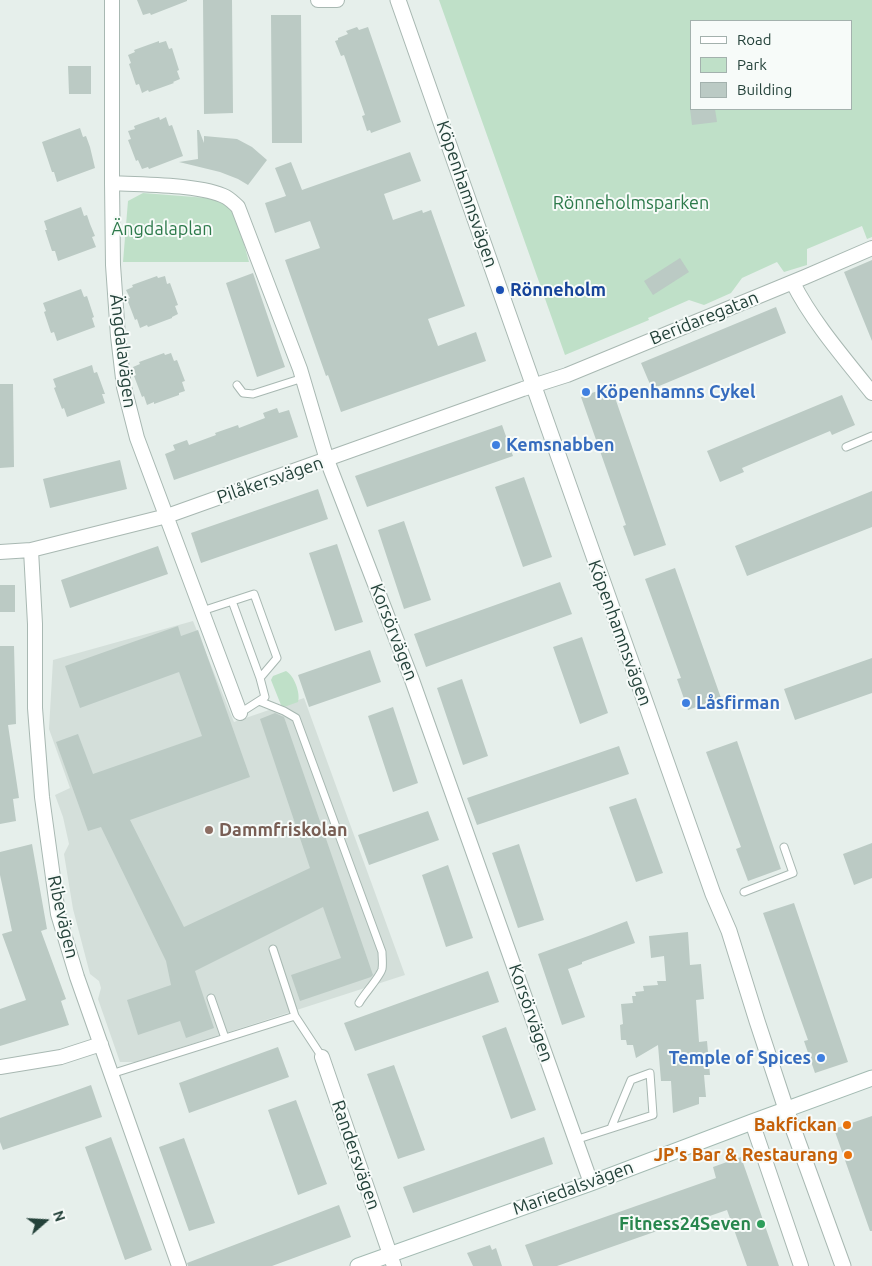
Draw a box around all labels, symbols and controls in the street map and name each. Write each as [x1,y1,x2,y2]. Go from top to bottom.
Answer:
legend [690,20,852,110]
text: Road [737,31,772,48]
text: Park [737,56,767,73]
text: Building [737,81,792,98]
street label: Köpenhamnsvägen [432,118,502,270]
park label: Rönneholmsparken [553,192,709,214]
park label: Ängdalaplan [112,218,212,240]
place label: Rönneholm [510,279,606,301]
marker: Rönneholm [494,284,506,296]
street label: Beridaregatan [647,286,761,350]
street label: Ängdalavägen [105,293,141,409]
place label: Köpenhamns Cykel [596,381,755,403]
marker: Köpenhamns Cykel [580,386,592,398]
place label: Kemsnabben [506,434,615,456]
marker: Kemsnabben [490,439,502,451]
street label: Pilåkersvägen [214,452,326,508]
street label: Köpenhamnsvägen [584,557,656,709]
street label: Korsörvägen [366,580,422,684]
place label: Låsfirman [696,692,780,714]
marker: Låsfirman [680,697,692,709]
place label: Dammfriskolan [219,819,348,841]
marker: Dammfriskolan [203,824,215,836]
street label: Ribevägen [43,873,83,961]
street label: Korsörvägen [504,961,558,1065]
place label: Temple of Spices [669,1047,811,1069]
marker: Temple of Spices [815,1052,827,1064]
street label: Randersvägen [327,1097,385,1213]
place label: Bakfickan [754,1114,837,1136]
marker: Bakfickan [841,1119,853,1131]
place label: JP's Bar & Restaurang [654,1144,838,1166]
marker: JP's Bar & Restaurang [842,1149,854,1161]
street label: Mariedalsvägen [510,1156,636,1220]
north arrow [20,1196,70,1246]
text: N [50,1209,68,1224]
place label: Fitness24Seven [619,1213,751,1235]
marker: Fitness24Seven [755,1218,767,1230]

